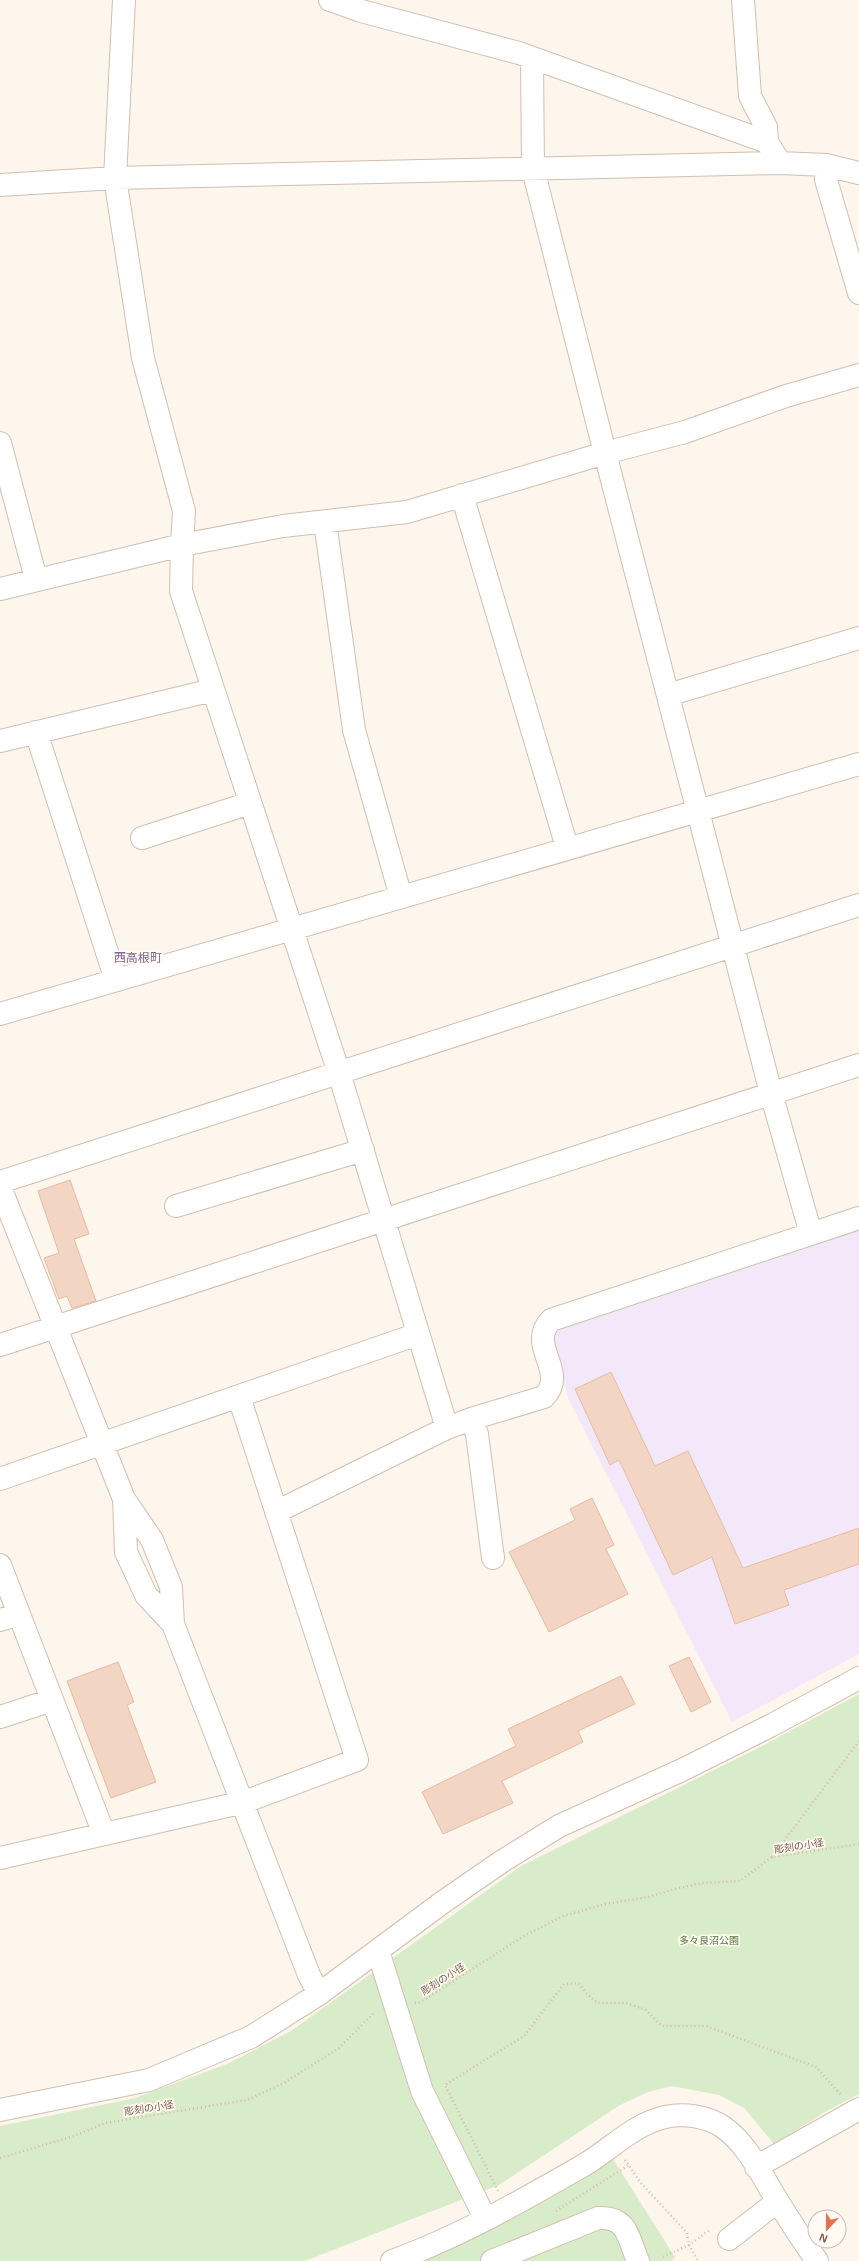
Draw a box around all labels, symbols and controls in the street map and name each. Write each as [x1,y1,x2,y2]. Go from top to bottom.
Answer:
district label: 西高根町 [114,951,162,965]
street label: 彫刻の小径 [773,1837,825,1855]
park label: 多々良沼公園 [679,1935,739,1946]
street label: 彫刻の小径 [419,1961,467,1997]
street label: 彫刻の小径 [123,2099,175,2117]
north arrow [807,2209,847,2249]
text: N [817,2231,829,2245]

